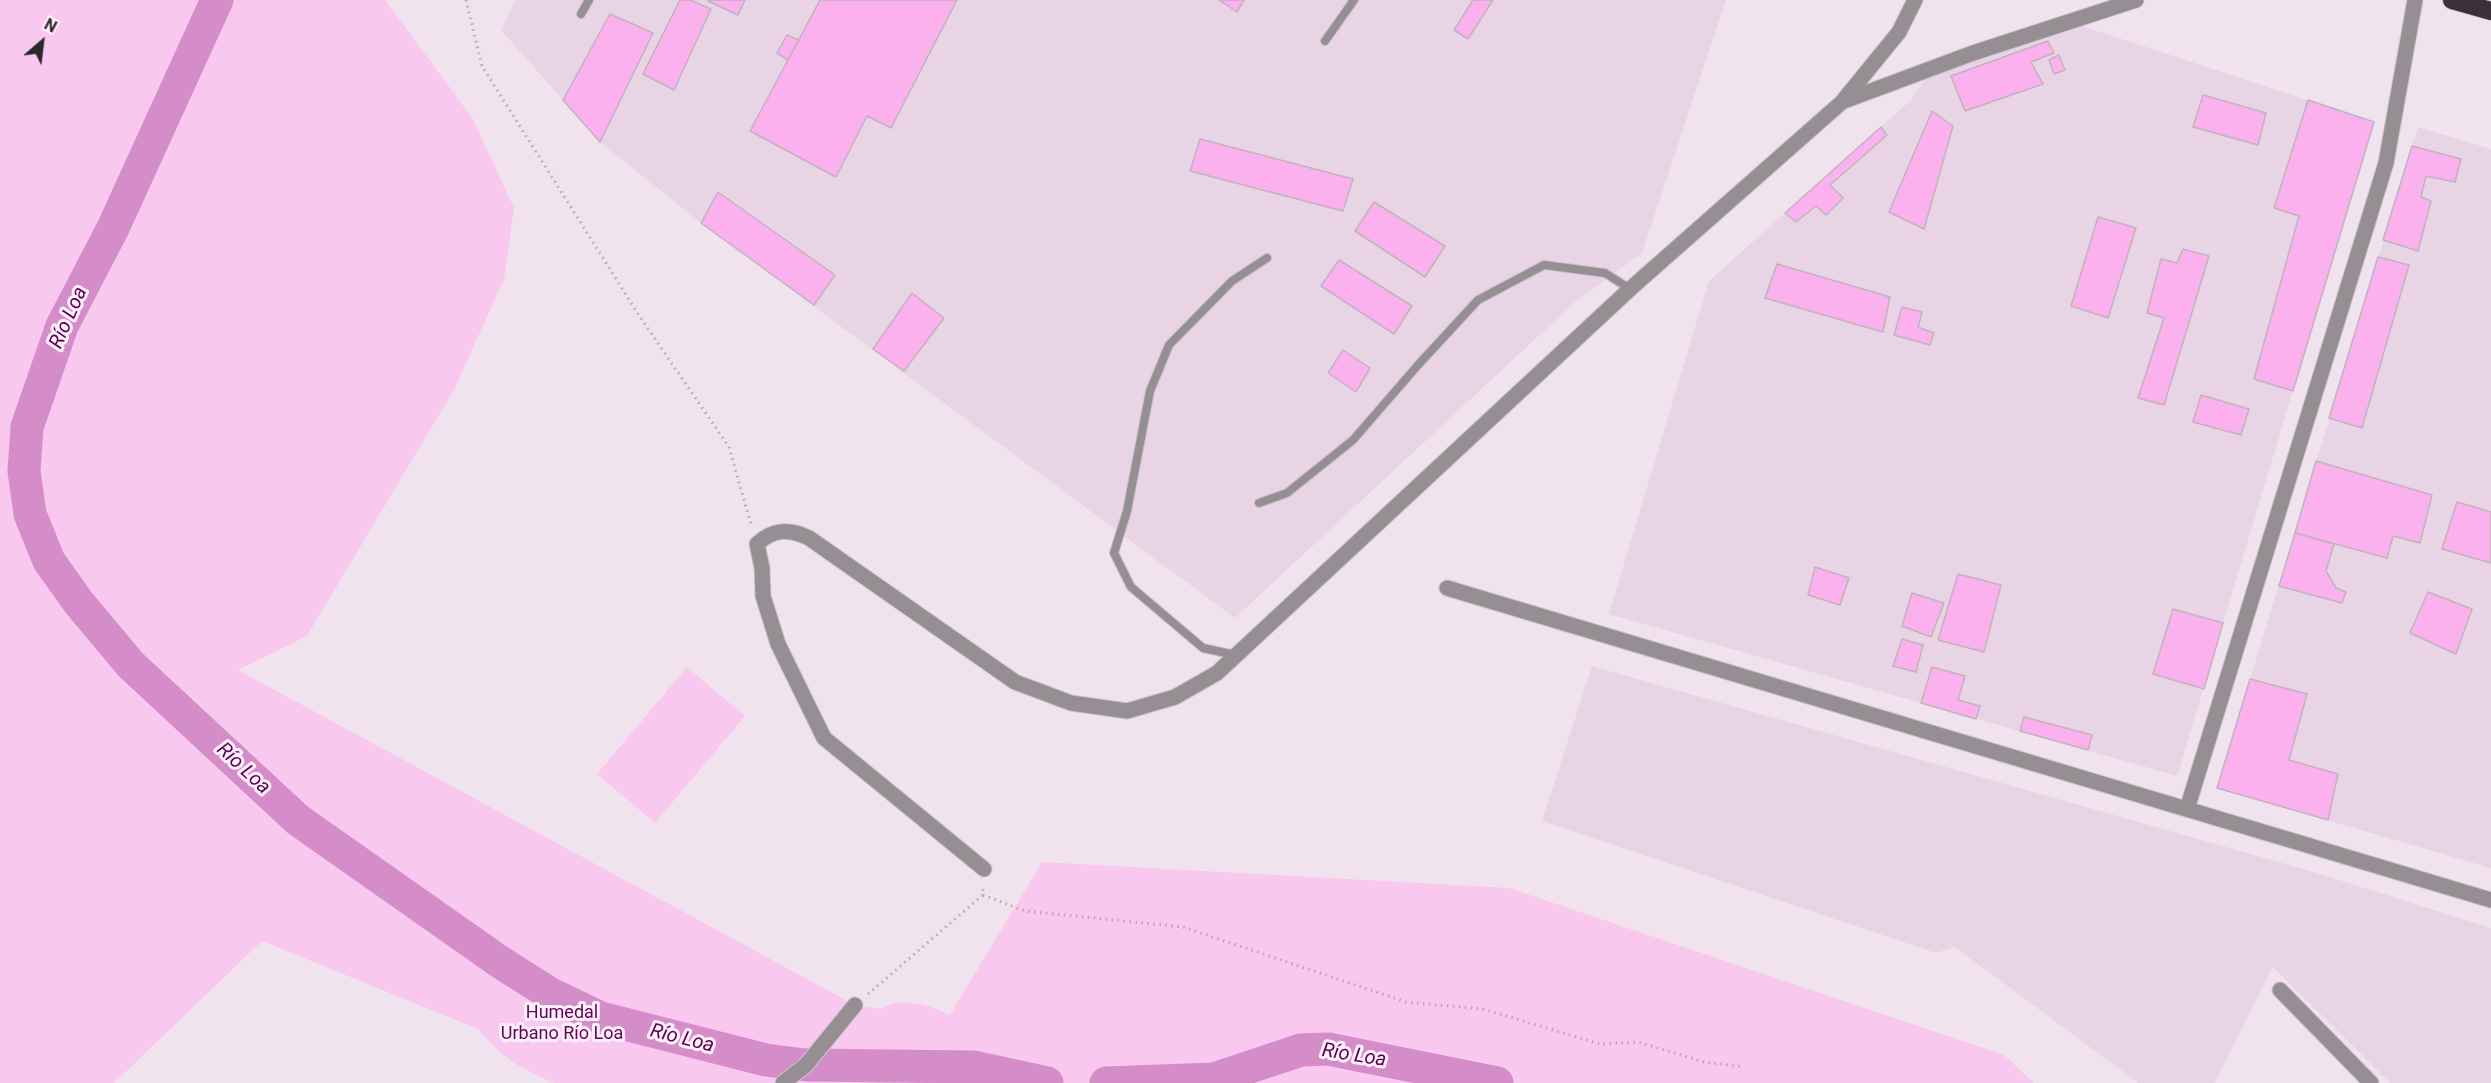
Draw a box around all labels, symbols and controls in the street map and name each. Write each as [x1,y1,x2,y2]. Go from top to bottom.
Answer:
north arrow [12,12,72,72]
text: N [41,15,60,37]
water label: Río Loa [45,284,93,352]
water label: Río Loa [211,738,275,800]
park label: Humedal Urbano Río Loa [501,1002,623,1044]
water label: Río Loa [648,1020,716,1058]
water label: Río Loa [1320,1039,1388,1073]

